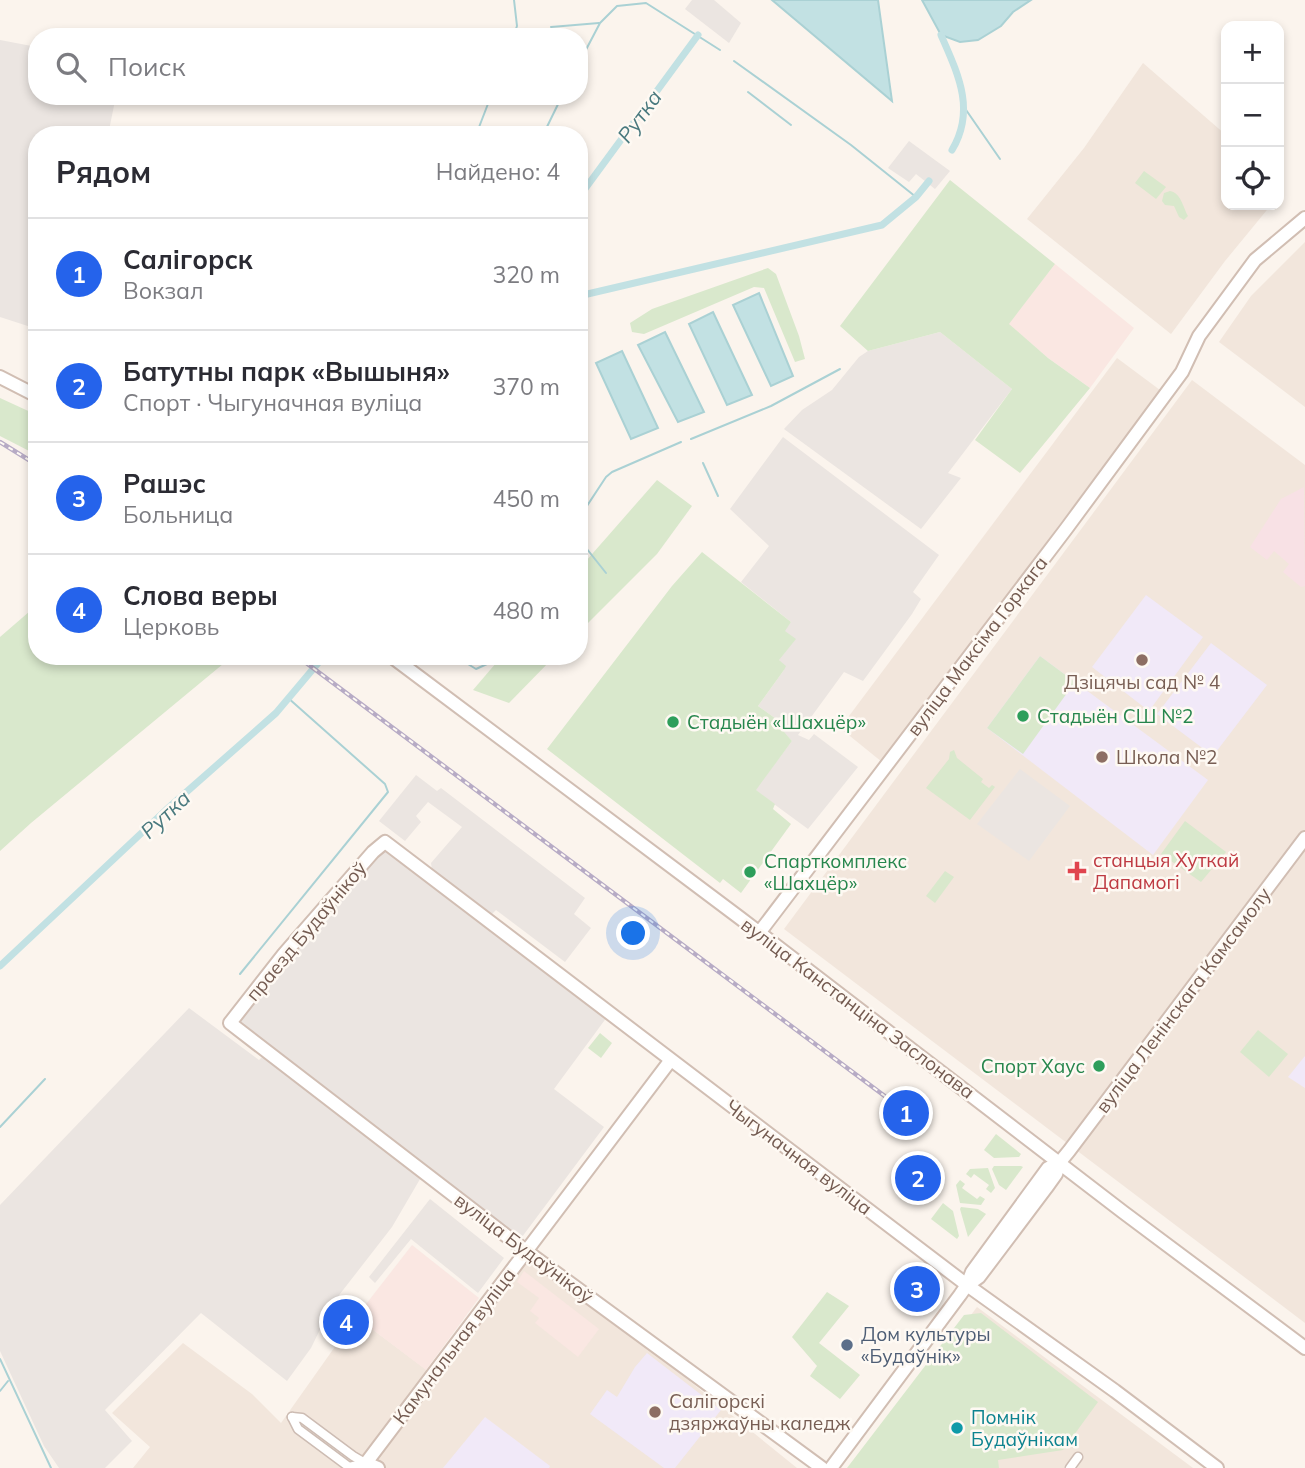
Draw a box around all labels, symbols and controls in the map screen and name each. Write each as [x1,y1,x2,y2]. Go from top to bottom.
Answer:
map controls [1221,21,1284,210]
button: + [1221,21,1284,84]
search box [28,28,588,105]
icon: search [52,48,90,86]
text: Поиск [108,50,186,83]
water label: Рутка [611,84,667,147]
button: − [1221,84,1284,147]
button: locate [1221,147,1284,210]
text: Рядом [56,153,151,191]
text: Найдено: 4 [436,157,560,186]
text: Салігорск [123,243,253,276]
text: 1 [72,260,86,289]
text: 320 m [492,260,560,289]
text: Вокзал [123,276,204,305]
text: Батутны парк «Вышыня» [123,355,450,388]
text: 2 [72,372,86,401]
text: 370 m [492,372,560,401]
text: Спорт · Чыгуначная вуліца [123,388,422,417]
text: Рашэс [123,467,206,500]
text: 3 [72,484,86,513]
text: 450 m [492,484,560,513]
text: Больница [123,500,233,529]
street label: вуліца Максіма Горкага [902,551,1052,741]
text: Слова веры [123,579,278,612]
text: 4 [72,596,86,625]
text: 480 m [492,596,560,625]
text: Церковь [123,612,219,641]
marker: Дзіцячы сад № 4 [1134,652,1150,668]
place label: Дзіцячы сад № 4 [1064,670,1220,694]
place label: Стадыён СШ №2 [1037,704,1193,728]
marker: Стадыён СШ №2 [1015,708,1031,724]
place label: Стадыён «Шахцёр» [687,710,866,734]
marker: Стадыён «Шахцёр» [665,714,681,730]
place label: Школа №2 [1116,745,1217,769]
marker: Школа №2 [1094,749,1110,765]
water label: Рутка [135,784,195,844]
place label: станцыя Хуткай Дапамогі [1093,848,1239,894]
place label: Спарткомплекс «Шахцёр» [764,849,907,895]
street label: праезд Будаўнікоў [241,856,371,1006]
marker: станцыя Хуткай Дапамогі [1067,861,1087,881]
marker: Спарткомплекс «Шахцёр» [742,864,758,880]
street label: вуліца Ленінскага Камсамолу [1090,882,1276,1118]
street label: вуліца Канстанціна Заслонава [737,912,979,1104]
your location [616,916,650,950]
place label: Спорт Хаус [981,1054,1085,1078]
marker: Спорт Хаус [1091,1058,1107,1074]
pin: 1 [883,1087,929,1139]
street label: Чыгуначная вуліца [721,1094,877,1220]
pin: 2 [895,1152,941,1204]
street label: вуліца Будаўнікоў [450,1188,598,1308]
street label: Камунальная вуліца [387,1263,521,1429]
pin: 3 [894,1263,940,1315]
pin: 4 [323,1296,369,1348]
place label: Дом культуры «Будаўнік» [861,1322,991,1368]
marker: Дом культуры «Будаўнік» [839,1337,855,1353]
place label: Салігорскі дзяржаўны каледж [669,1389,851,1435]
marker: Салігорскі дзяржаўны каледж [647,1404,663,1420]
place label: Помнік Будаўнікам [971,1405,1078,1451]
marker: Помнік Будаўнікам [949,1420,965,1436]

